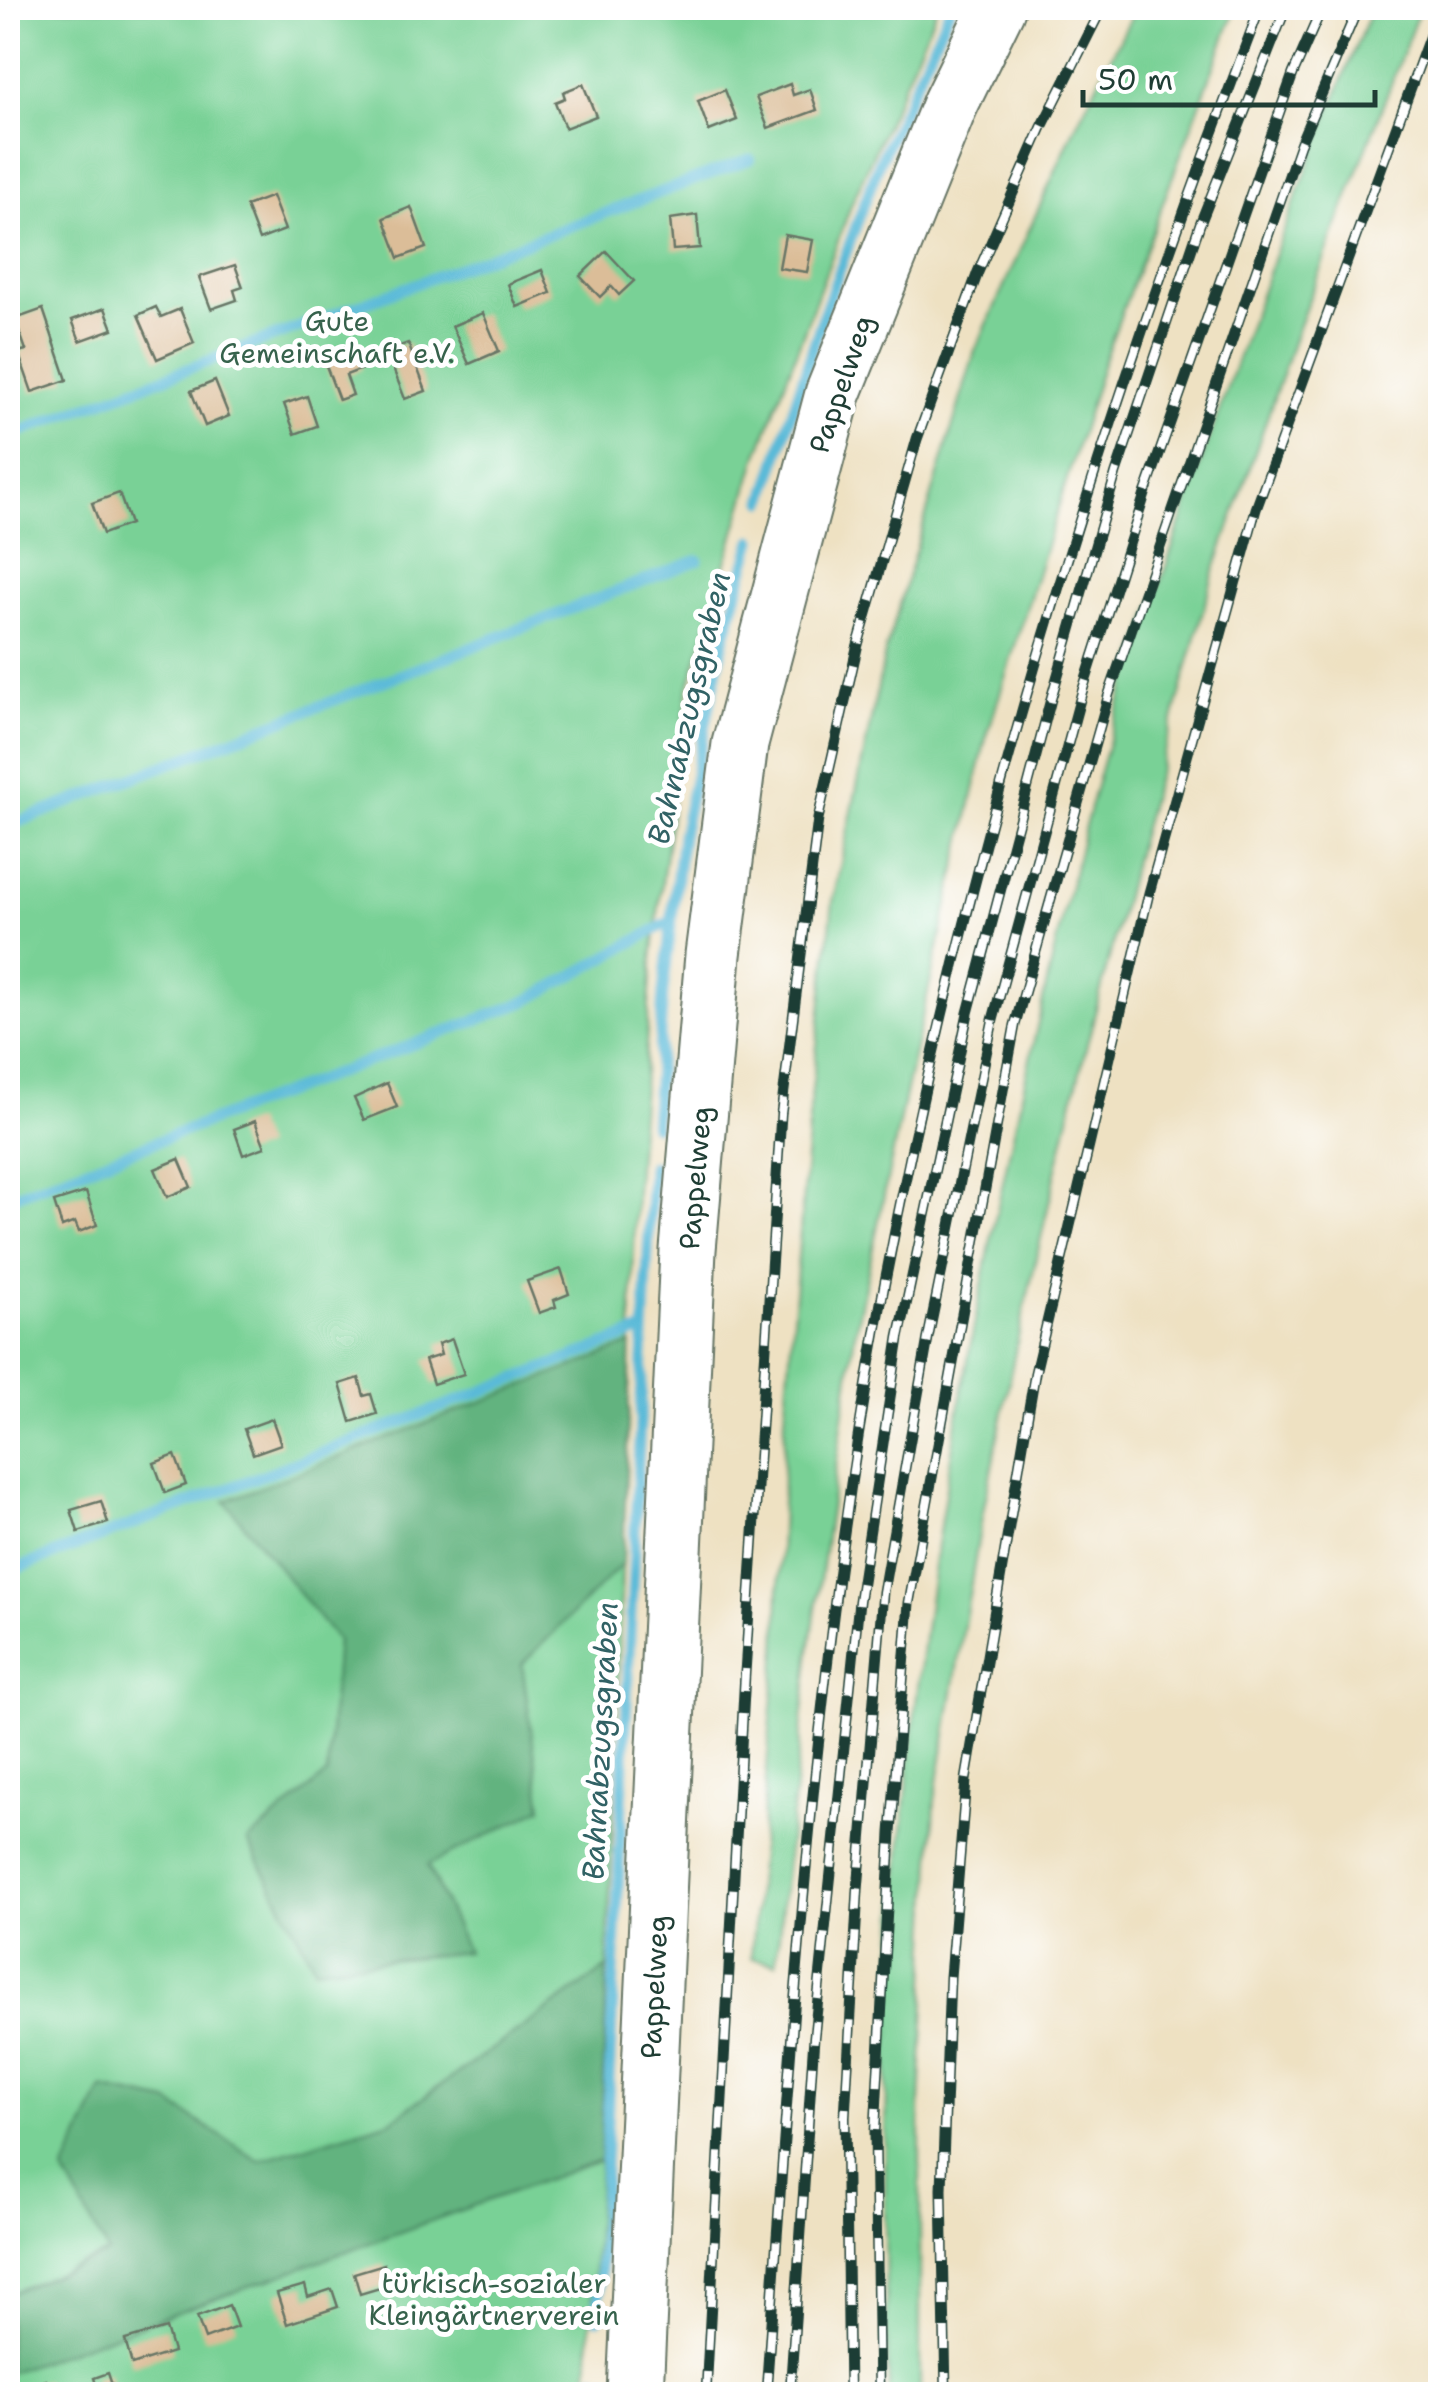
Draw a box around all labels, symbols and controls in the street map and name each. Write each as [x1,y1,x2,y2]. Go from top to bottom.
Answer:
scale bar [1083,45,1376,107]
text: 50 m [1098,59,1173,100]
park label: Gute Gemeinschaft e.V. [219,302,455,372]
street label: Pappelweg [800,310,882,458]
water label: Bahnabzugsgraben [638,567,740,849]
street label: Pappelweg [670,1105,720,1251]
water label: Bahnabzugsgraben [572,1601,628,1881]
street label: Pappelweg [631,1914,677,2060]
park label: türkisch-sozialer Kleingärtnerverein [369,2264,619,2334]

